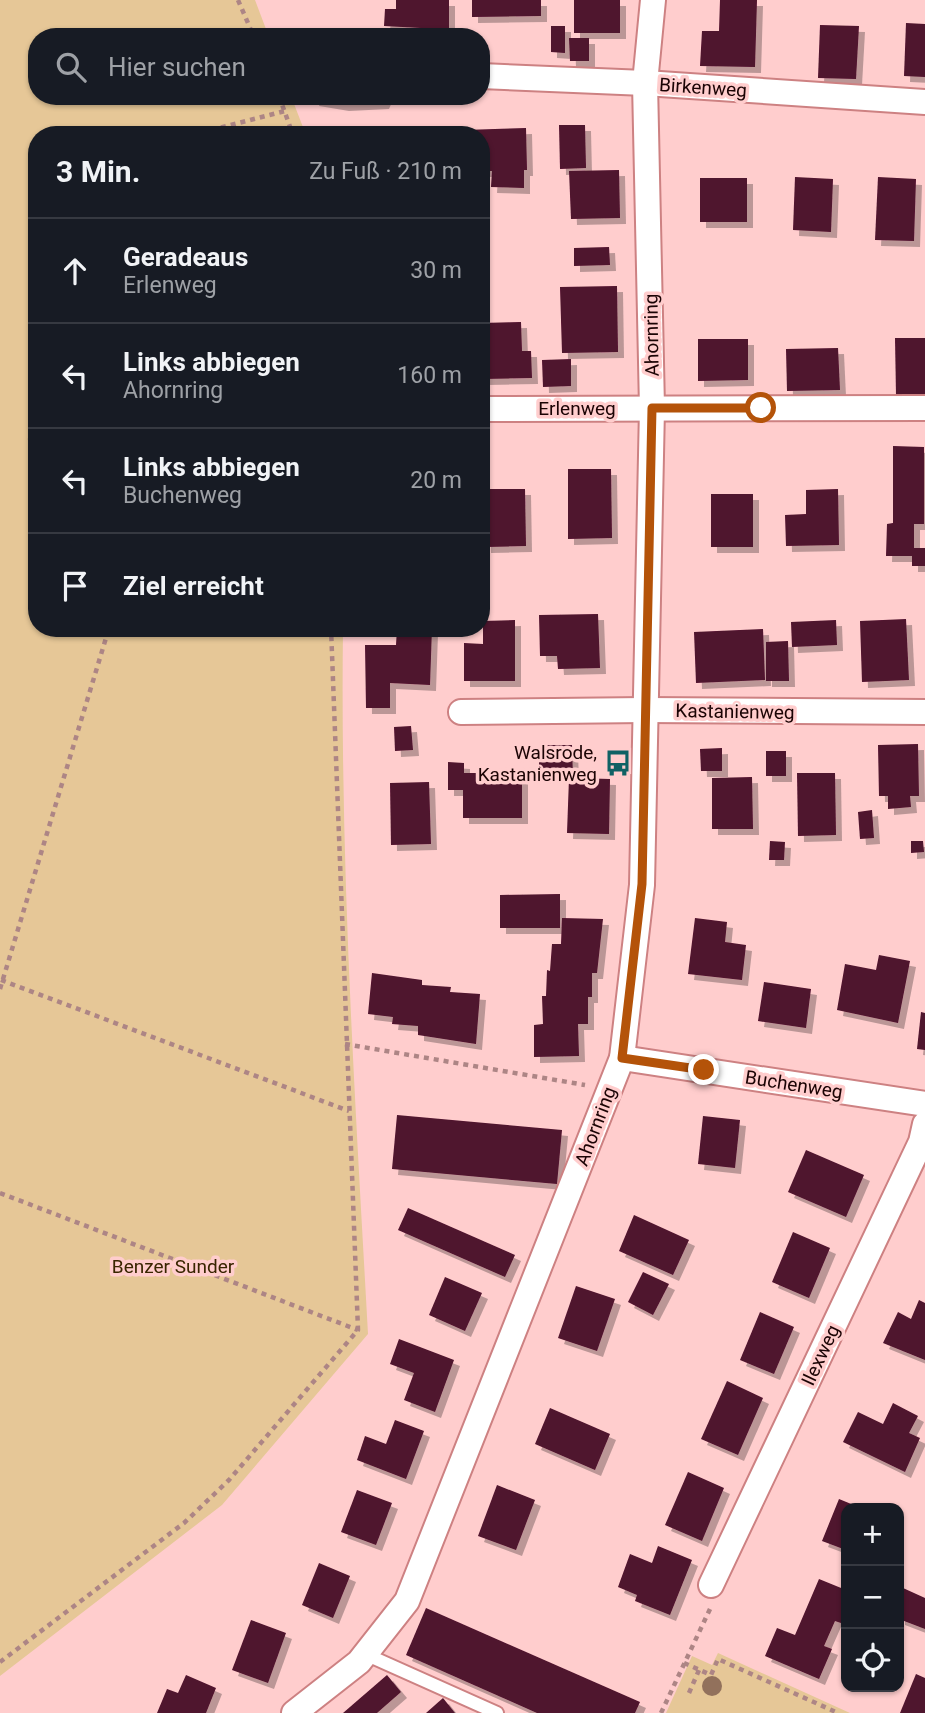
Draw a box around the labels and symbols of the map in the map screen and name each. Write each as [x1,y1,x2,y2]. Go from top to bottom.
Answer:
street label: Birkenweg [658,73,748,102]
street label: Ahornring [639,293,664,377]
route start [745,392,776,423]
street label: Erlenweg [538,397,616,420]
street label: Kastanienweg [675,699,795,724]
place label: Walsrode, Kastanienweg [478,741,597,786]
bus stop icon: Walsrode, Kastanienweg [603,748,633,778]
route end [688,1054,719,1085]
street label: Buchenweg [744,1065,844,1104]
street label: Ahornring [570,1083,621,1169]
park label: Benzer Sunder [112,1255,235,1278]
street label: Ilexweg [796,1321,844,1389]

